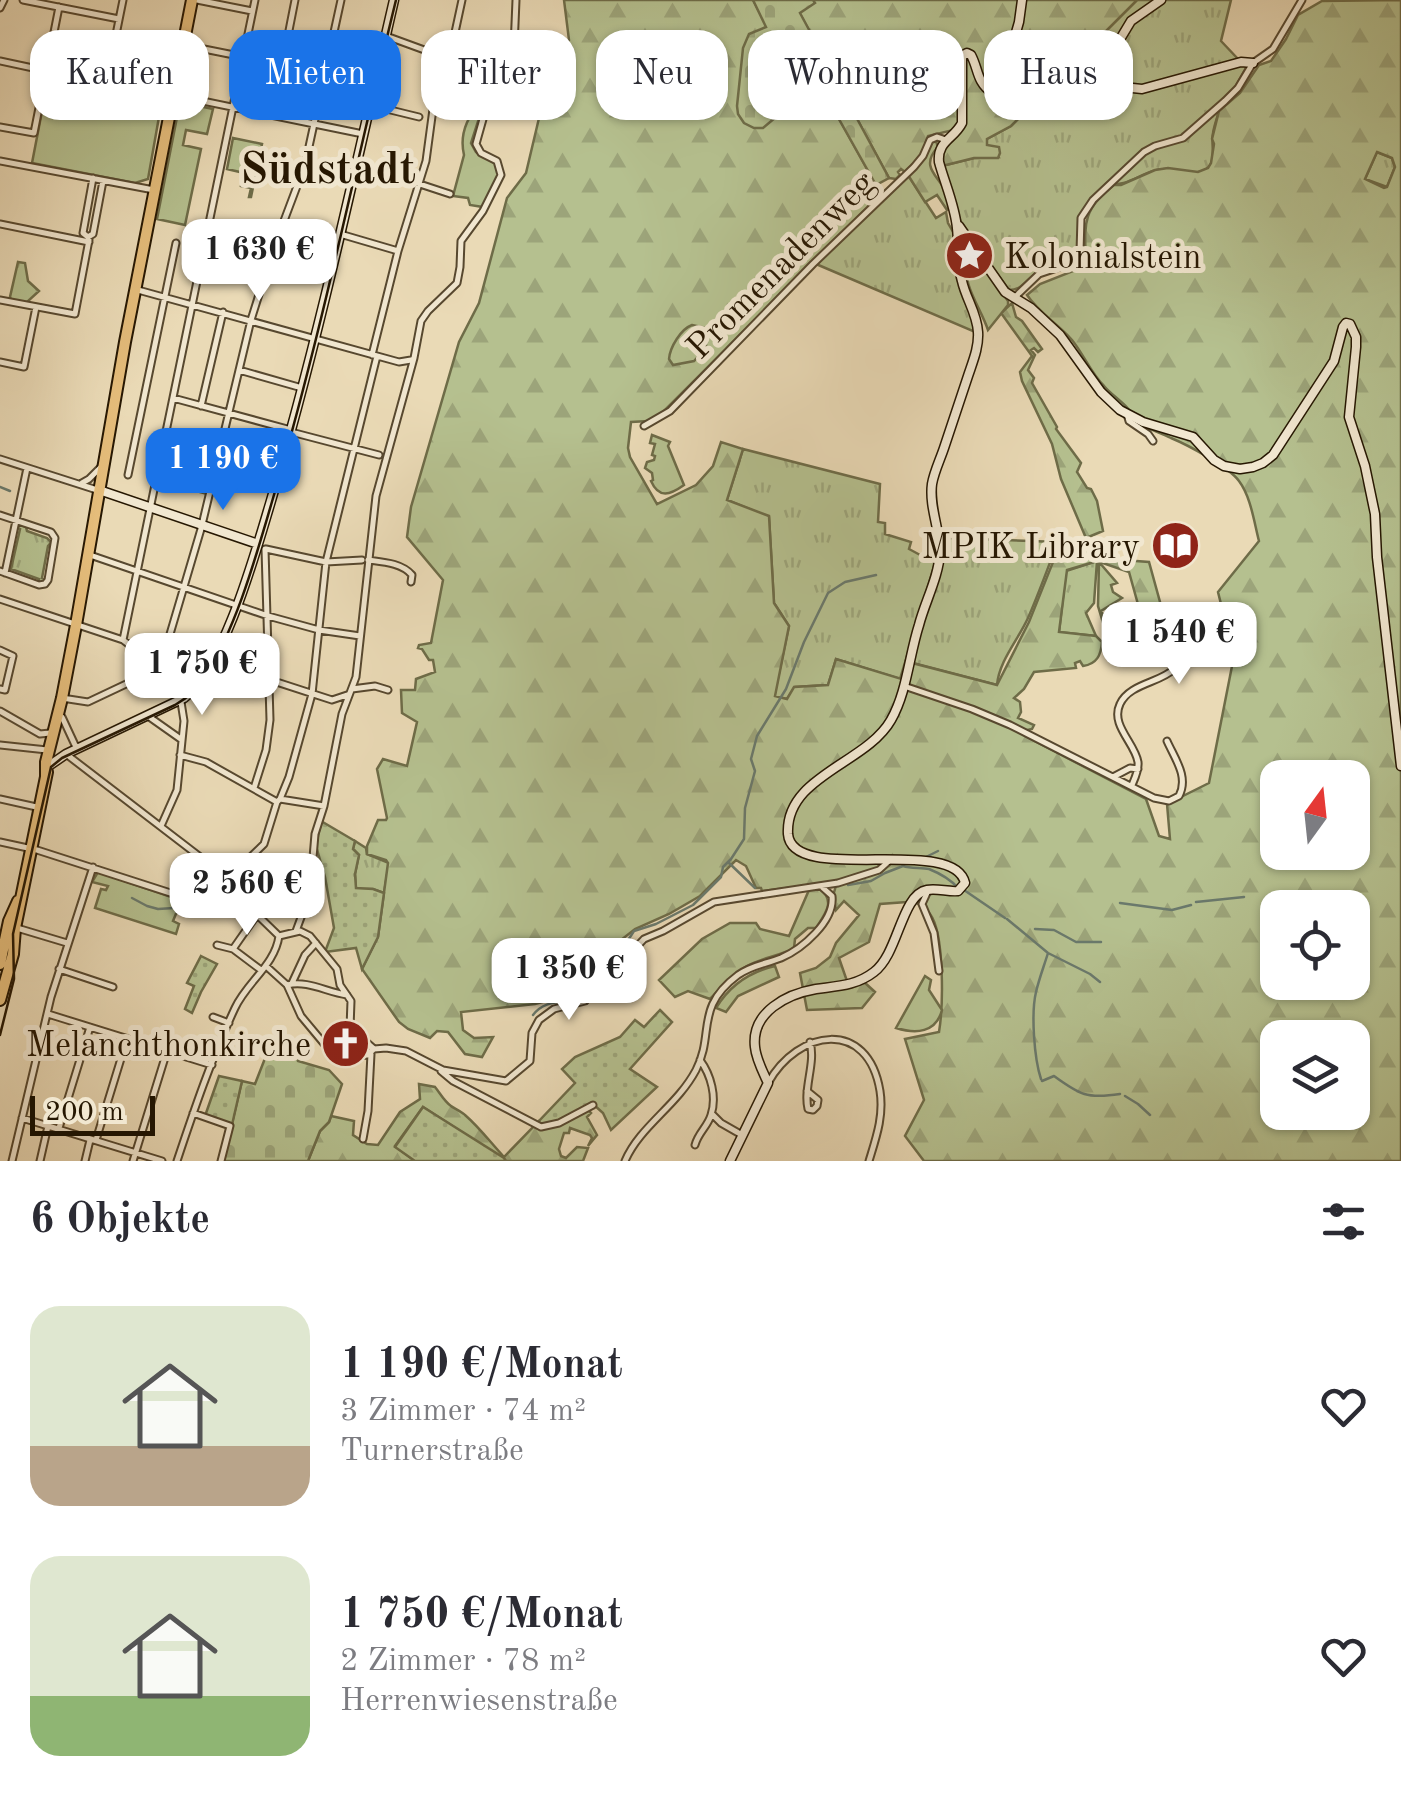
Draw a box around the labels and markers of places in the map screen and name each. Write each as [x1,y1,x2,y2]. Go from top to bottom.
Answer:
pin: 1 630 € [167,219,351,304]
place icon: Kolonialstein [943,230,995,282]
place label: Kolonialstein [1004,241,1202,276]
pin: 1 190 € [131,428,315,513]
library icon: MPIK Library [1149,520,1201,572]
place label: MPIK Library [921,531,1140,566]
pin: 1 540 € [1087,602,1271,687]
pin: 1 750 € [110,633,294,718]
pin: 2 560 € [155,853,339,938]
pin: 1 350 € [477,938,661,1023]
church icon: Melanchthonkirche [320,1018,372,1070]
place label: Melanchthonkirche [26,1029,311,1064]

